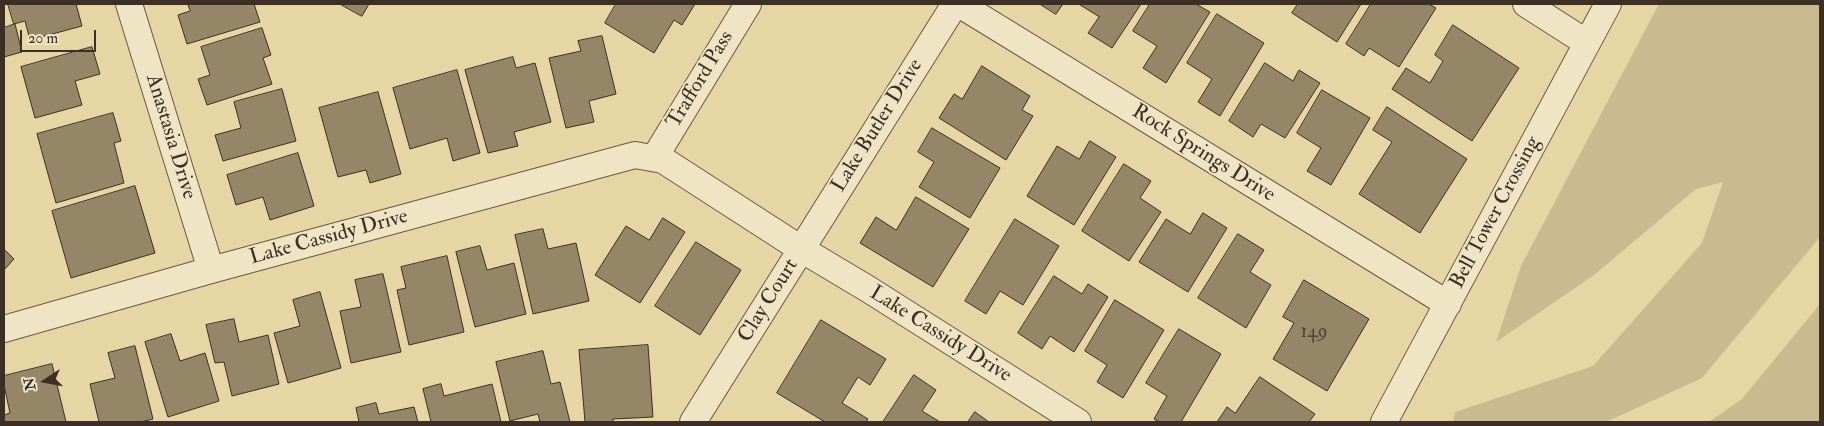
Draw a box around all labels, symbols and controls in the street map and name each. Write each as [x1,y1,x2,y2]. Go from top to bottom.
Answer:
scale bar [22,20,99,52]
street label: Trafford Pass [662,27,740,133]
text: 20 m [28,29,58,48]
street label: Lake Butler Drive [827,55,929,197]
street label: Anastasia Drive [139,71,201,203]
street label: Rock Springs Drive [1127,100,1279,208]
street label: Bell Tower Crossing [1445,133,1547,293]
street label: Lake Cassidy Drive [247,205,411,271]
street label: Clay Court [733,255,805,347]
street label: Lake Cassidy Drive [864,281,1016,389]
house number: 149 [1301,322,1327,344]
north arrow [20,356,70,406]
text: N [20,376,39,392]

